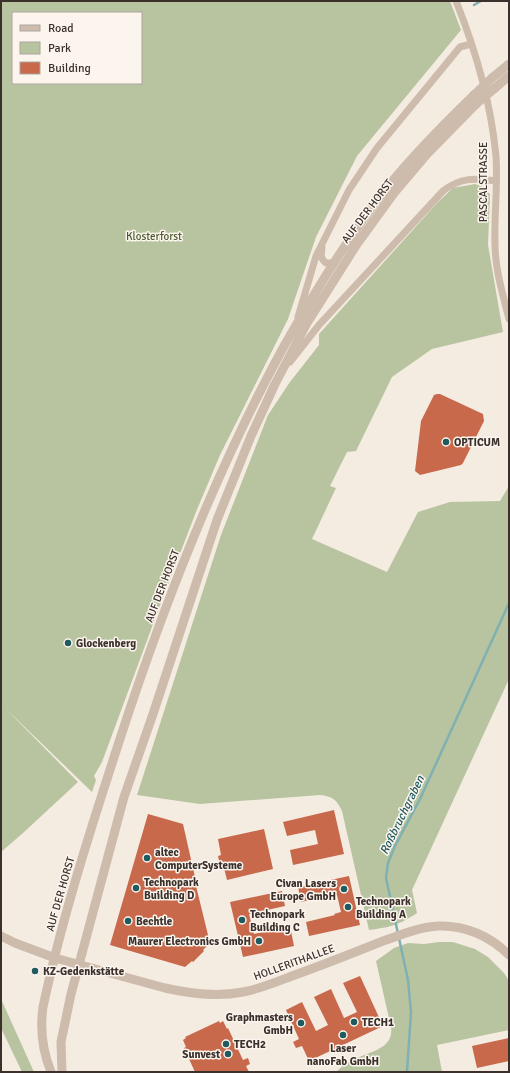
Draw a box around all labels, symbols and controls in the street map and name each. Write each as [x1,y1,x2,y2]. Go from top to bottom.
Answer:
legend [12,12,142,84]
text: Road [48,21,74,36]
text: Park [48,41,71,56]
text: Building [48,61,91,76]
street label: PASCALSTRASSE [477,142,490,222]
street label: AUF DER HORST [339,176,396,246]
park label: Klosterforst [126,230,182,243]
place label: OPTICUM [454,436,500,449]
marker: OPTICUM [441,437,451,447]
street label: AUF DER HORST [143,547,183,624]
place label: Glockenberg [76,637,136,650]
marker: Glockenberg [63,638,73,648]
water label: Roßbruchgraben [377,773,428,857]
place label: altec ComputerSysteme [155,846,243,872]
marker: altec ComputerSysteme [142,853,152,863]
street label: AUF DER HORST [44,855,77,933]
place label: Technopark Building D [144,876,199,902]
place label: Civan Lasers Europe GmbH [271,877,336,903]
marker: Technopark Building D [131,883,141,893]
marker: Civan Lasers Europe GmbH [339,884,349,894]
place label: Technopark Building A [356,895,411,921]
marker: Technopark Building A [343,902,353,912]
place label: Technopark Building C [250,908,305,934]
place label: Bechtle [136,915,173,928]
marker: Technopark Building C [237,915,247,925]
marker: Bechtle [123,916,133,926]
place label: Maurer Electronics GmbH [128,935,251,948]
marker: Maurer Electronics GmbH [254,936,264,946]
street label: HOLLERITHALLEE [252,942,336,983]
place label: KZ-Gedenkstätte [43,965,125,978]
marker: KZ-Gedenkstätte [30,966,40,976]
place label: Graphmasters GmbH [226,1011,293,1037]
place label: TECH1 [362,1016,394,1029]
marker: TECH1 [349,1017,359,1027]
marker: Graphmasters GmbH [296,1018,306,1028]
marker: Laser nanoFab GmbH [338,1030,348,1040]
place label: TECH2 [234,1038,266,1051]
marker: TECH2 [221,1039,231,1049]
place label: Laser nanoFab GmbH [307,1042,379,1068]
place label: Sunvest [182,1048,220,1061]
marker: Sunvest [223,1049,233,1059]

